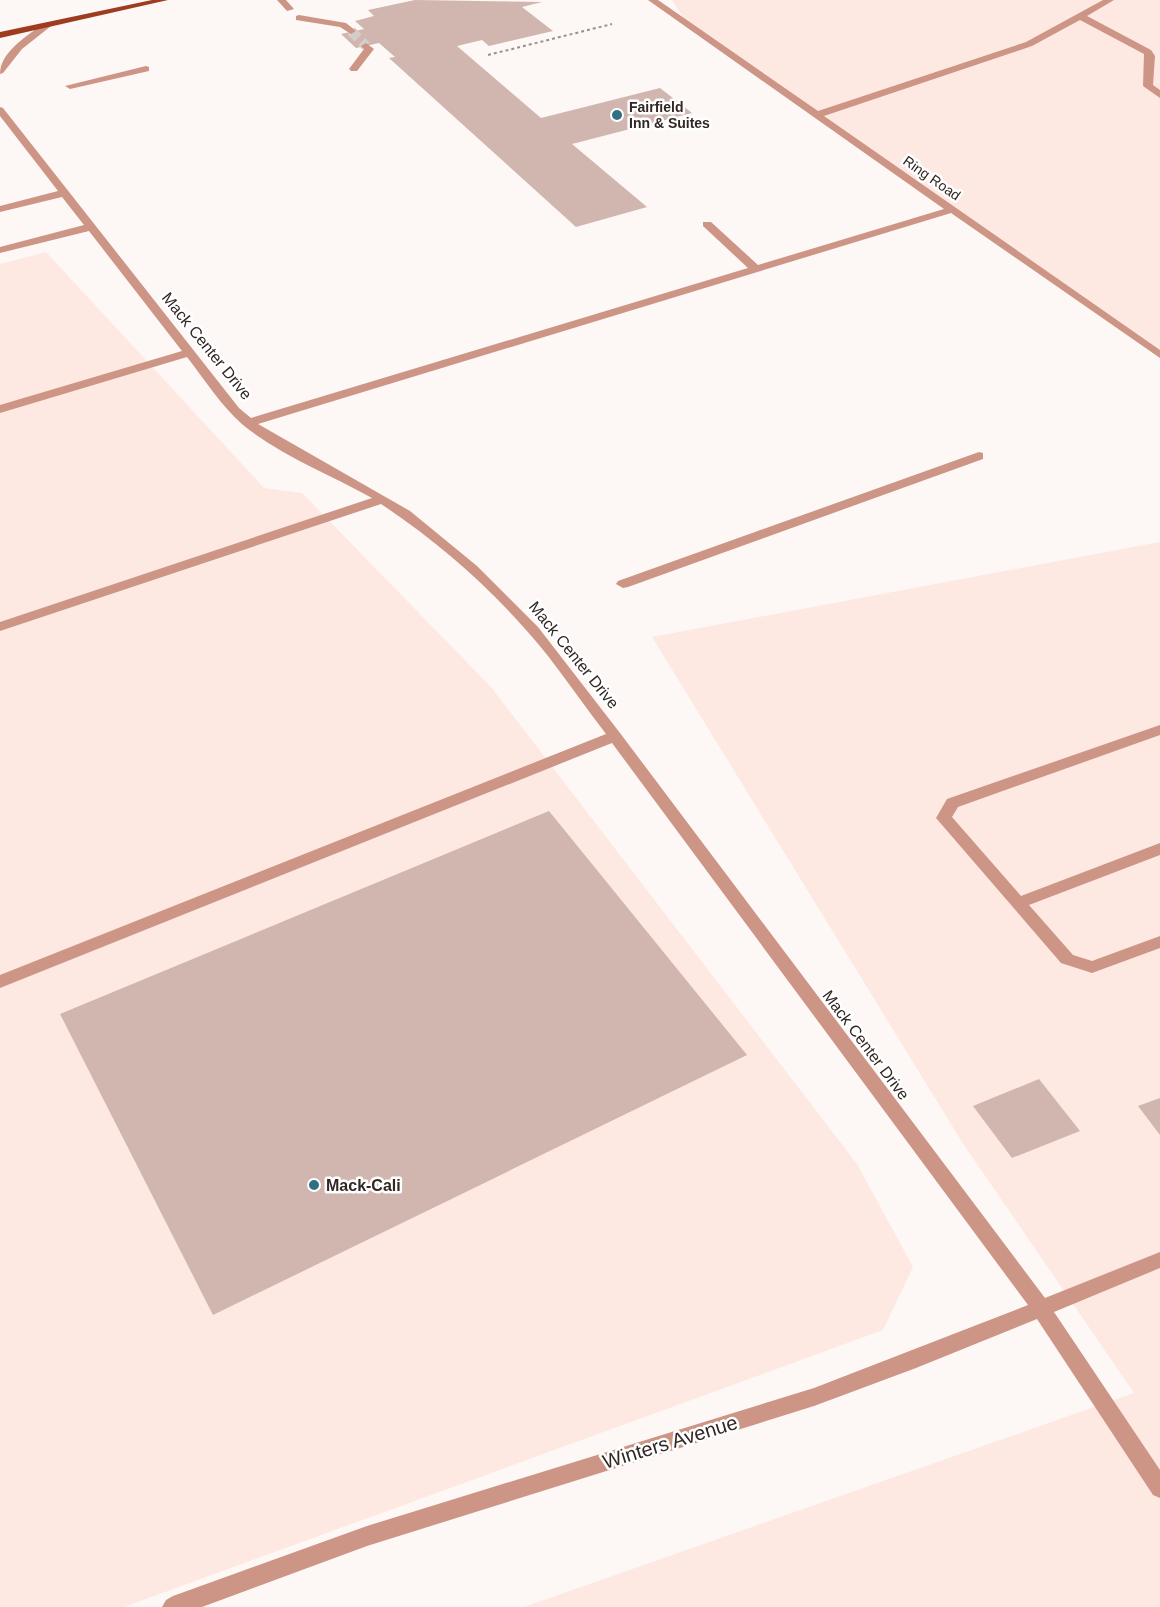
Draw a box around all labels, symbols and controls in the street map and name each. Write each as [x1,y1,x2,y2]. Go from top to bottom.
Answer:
place label: Fairfield Inn & Suites [629,99,710,131]
marker: Fairfield Inn & Suites [610,108,624,122]
street label: Ring Road [900,152,964,204]
street label: Mack Center Drive [159,289,255,403]
street label: Mack Center Drive [526,598,622,712]
street label: Mack Center Drive [819,987,913,1103]
place label: Mack-Cali [326,1177,401,1194]
marker: Mack-Cali [307,1178,321,1192]
street label: Winters Avenue [600,1411,740,1473]

